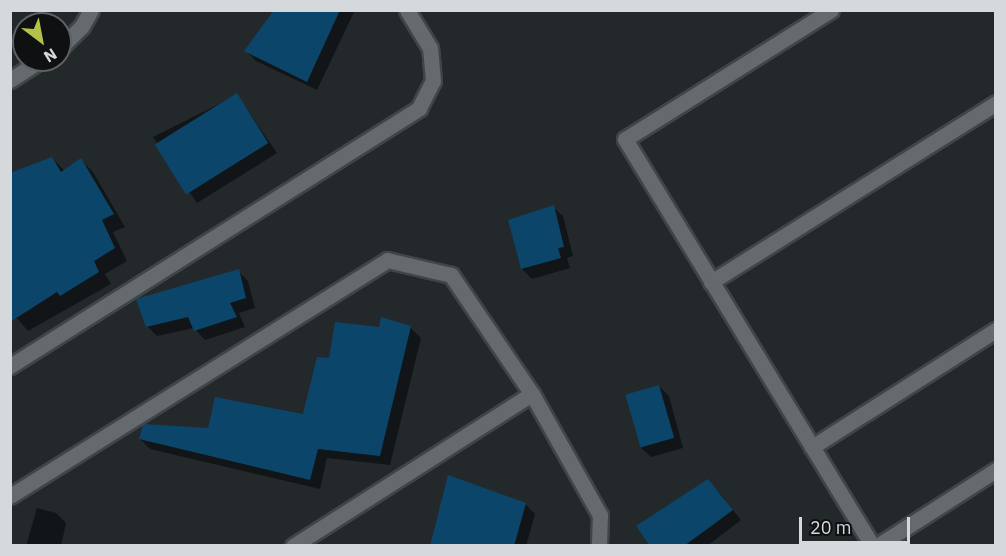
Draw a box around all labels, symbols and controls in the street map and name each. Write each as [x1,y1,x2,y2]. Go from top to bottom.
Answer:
north arrow [12,12,72,72]
text: N [40,44,61,67]
scale bar [802,505,913,543]
text: 20 m [810,516,852,539]

